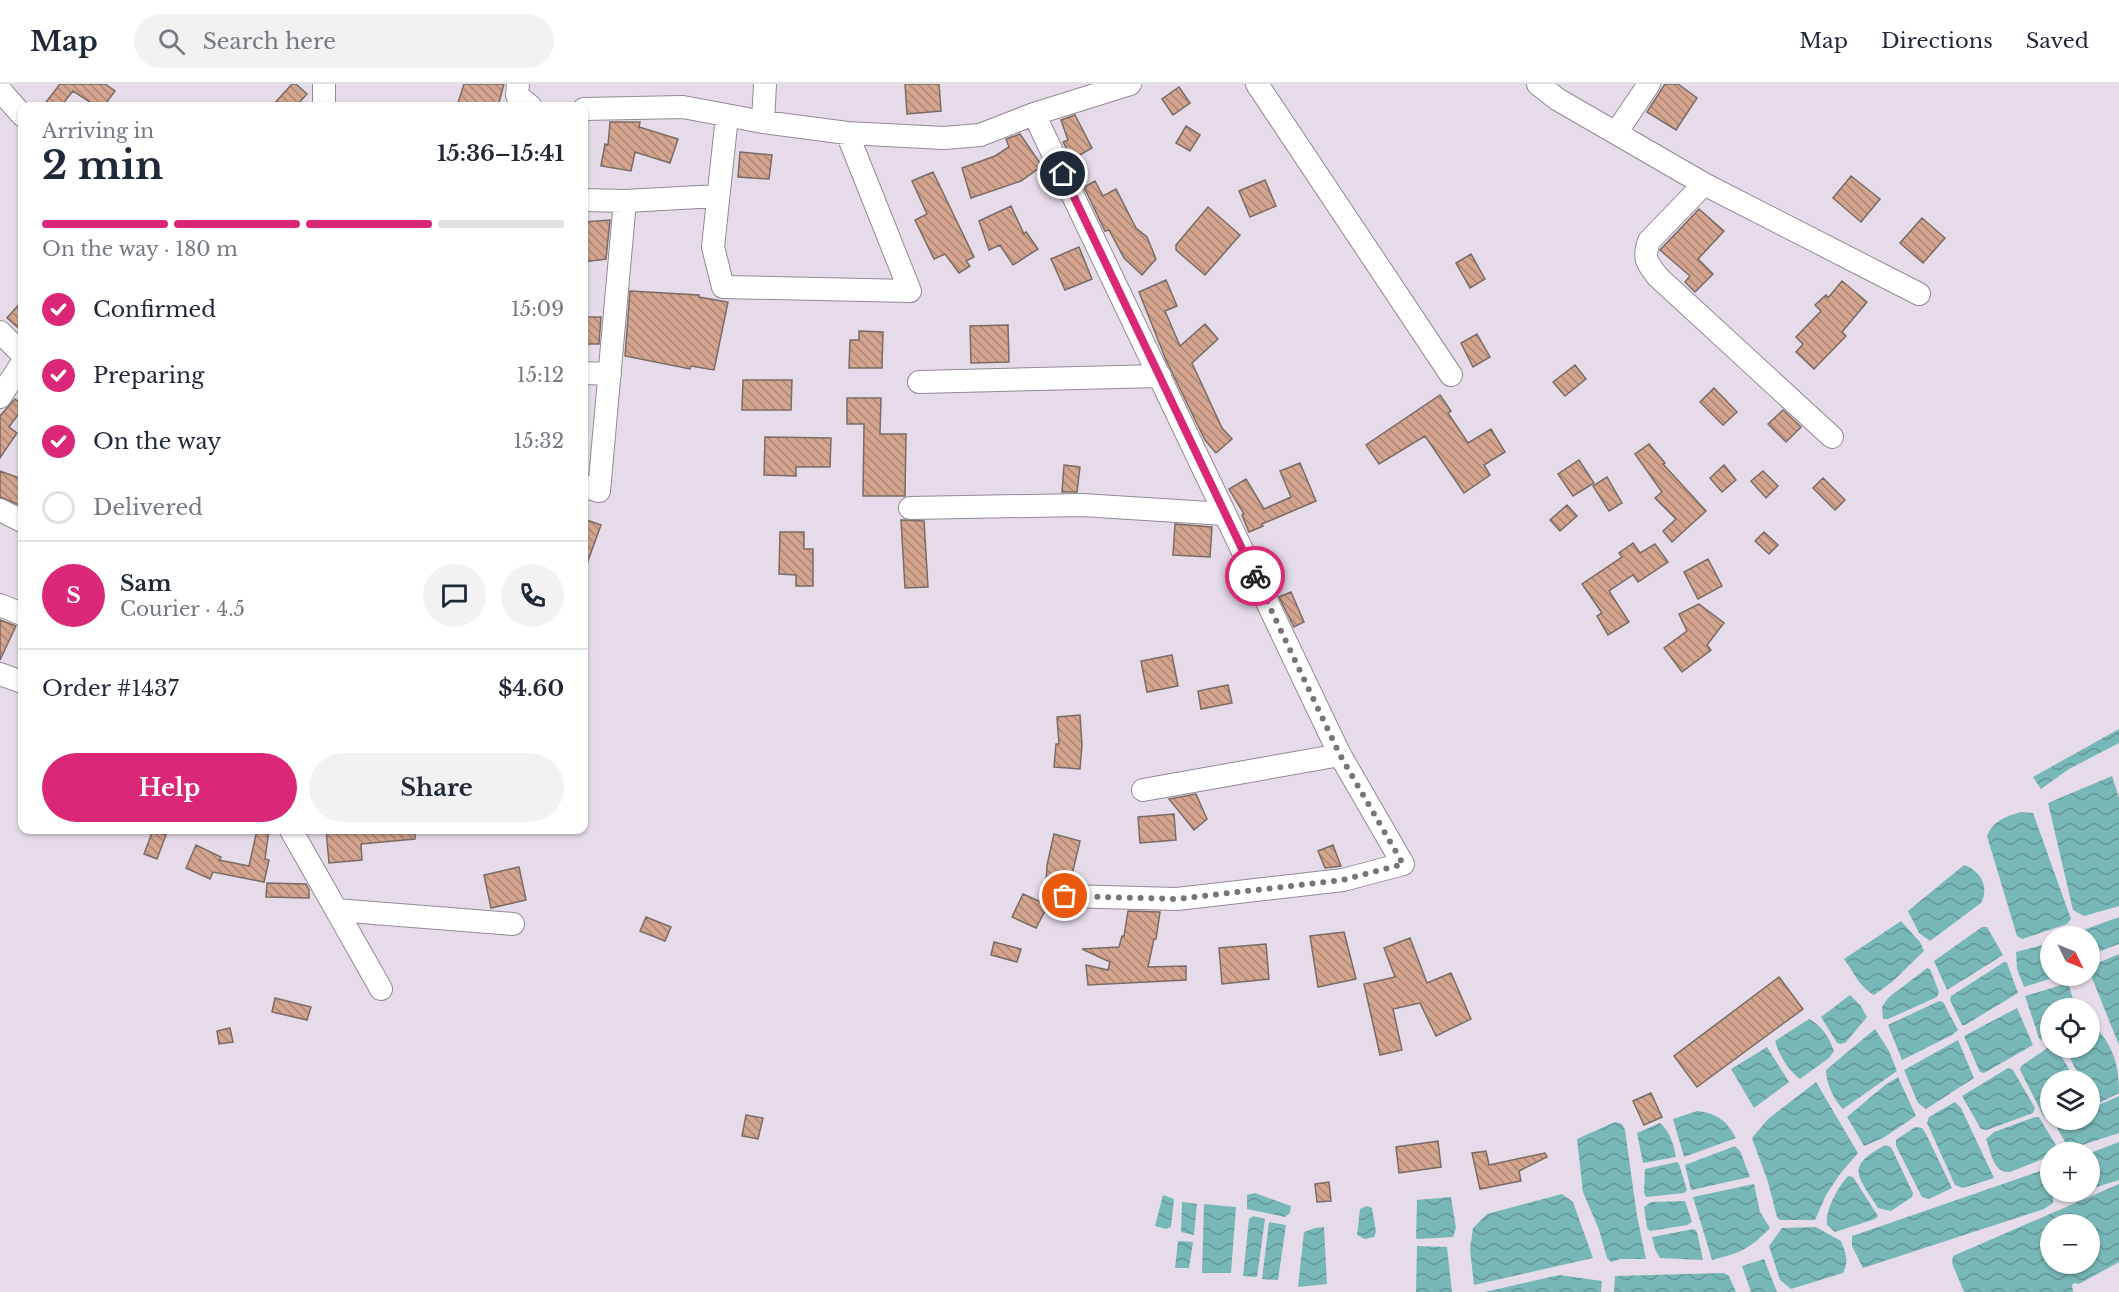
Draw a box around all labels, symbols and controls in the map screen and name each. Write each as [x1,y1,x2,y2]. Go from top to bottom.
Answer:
search box [134,14,554,68]
text: Map [30,24,98,59]
icon: search [155,25,188,58]
text: Search here [203,28,336,55]
text: Map [1799,28,1848,54]
text: Directions [1881,28,1993,54]
text: Saved [2026,28,2089,54]
text: Arriving in [42,119,154,143]
text: 15:36–15:41 [437,140,564,167]
text: 2 min [42,141,163,190]
pin [1037,148,1088,199]
icon: home [1046,157,1079,190]
text: On the way · 180 m [42,237,238,261]
icon: check [42,293,75,326]
text: Confirmed [93,296,216,323]
text: 15:09 [511,297,564,321]
icon: check [42,359,75,392]
text: Preparing [93,362,204,389]
text: 15:12 [517,363,564,387]
icon: check [42,425,75,458]
text: On the way [93,428,221,455]
text: 15:32 [513,429,564,453]
text: Delivered [93,494,203,521]
courier [1225,546,1285,606]
icon: bike [1239,560,1272,593]
button: chat [423,564,486,627]
button: phone [501,564,564,627]
text: Sam [120,570,172,597]
text: S [66,582,81,609]
text: Courier · 4.5 [120,597,245,621]
text: Order #1437 [42,675,179,702]
text: $4.60 [498,675,564,702]
button: Help [42,753,297,822]
button: Share [309,753,564,822]
pin [1039,870,1090,921]
icon: bag [1048,879,1081,912]
north arrow [2040,926,2100,986]
map controls [2040,926,2100,1274]
button: locate [2040,998,2100,1058]
button: layers [2040,1070,2100,1130]
button: + [2040,1142,2100,1202]
button: − [2040,1214,2100,1274]

